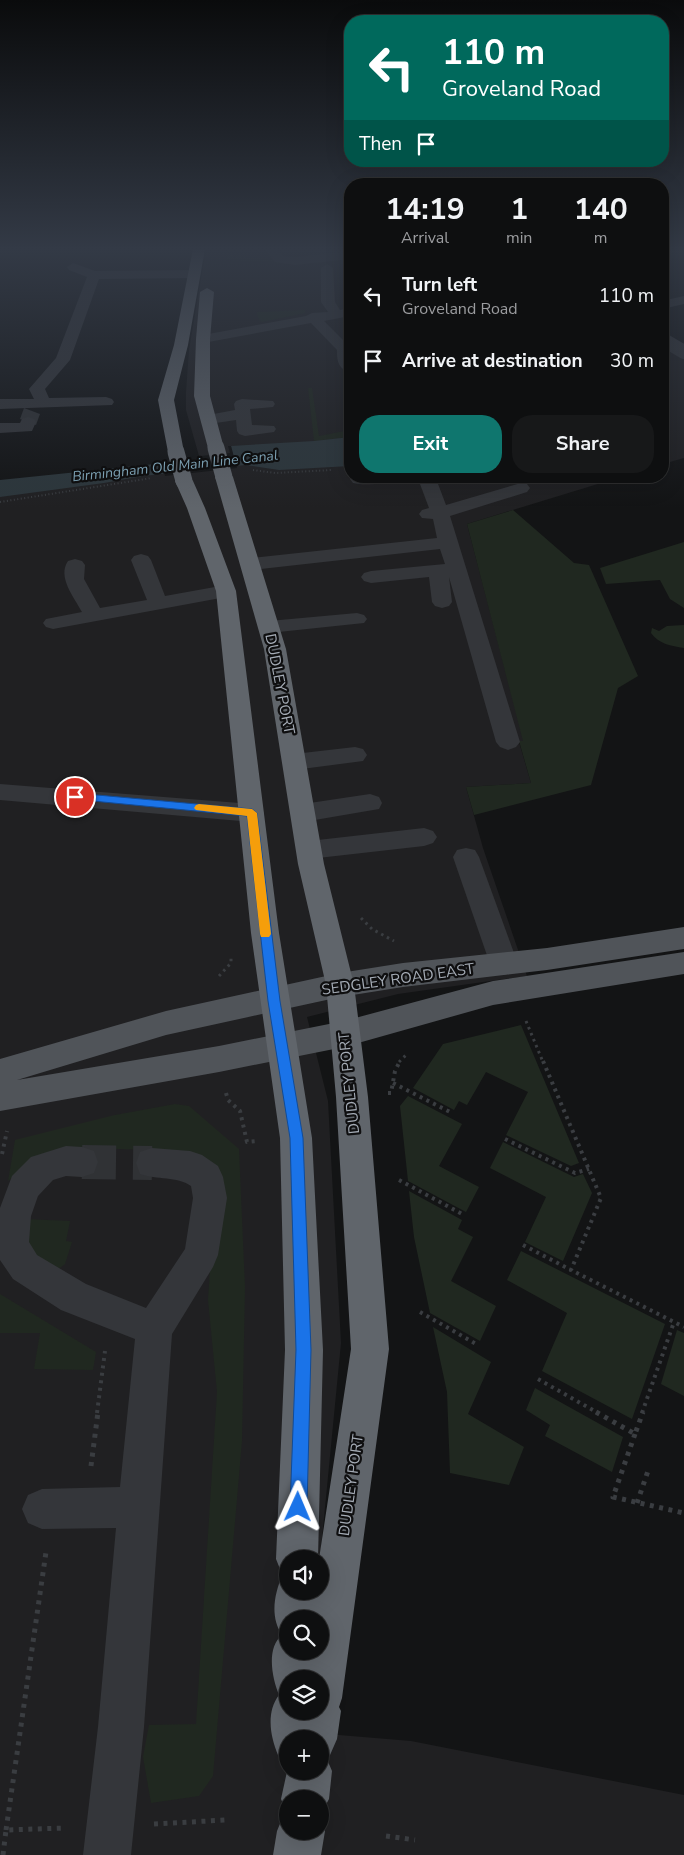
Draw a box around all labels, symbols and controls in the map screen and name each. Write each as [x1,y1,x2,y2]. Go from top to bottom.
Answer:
text: 110 m [442,29,545,76]
icon: left [359,35,424,100]
text: Groveland Road [442,74,601,104]
icon: arrive [412,130,440,158]
text: Then [359,131,402,157]
text: 14:19 [385,189,465,230]
text: 1 [510,189,528,230]
text: 140 [574,189,628,230]
text: Arrival [401,227,449,249]
text: min [506,227,532,249]
text: m [594,227,608,249]
text: Turn left [402,272,477,298]
icon: left [359,282,387,310]
text: 110 m [599,283,654,309]
text: Groveland Road [402,298,518,320]
icon: arrive [359,347,387,375]
text: Arrive at destination [402,348,583,374]
text: 30 m [610,348,654,374]
button: Exit [359,415,502,473]
button: Share [512,415,654,473]
water label: Birmingham Old Main Line Canal [71,446,279,486]
street label: DUDLEY PORT [260,632,300,736]
pin [54,776,96,818]
icon: arrive [61,783,89,811]
street label: SEDGLEY ROAD EAST [320,958,476,1000]
street label: DUDLEY PORT [334,1031,364,1135]
street label: DUDLEY PORT [334,1433,368,1537]
position arrow [271,1480,323,1532]
map controls [279,1550,329,1840]
button: sound [279,1550,329,1600]
button: search [279,1610,329,1660]
button: layers [279,1670,329,1720]
button: + [279,1730,329,1780]
button: − [279,1790,329,1840]

